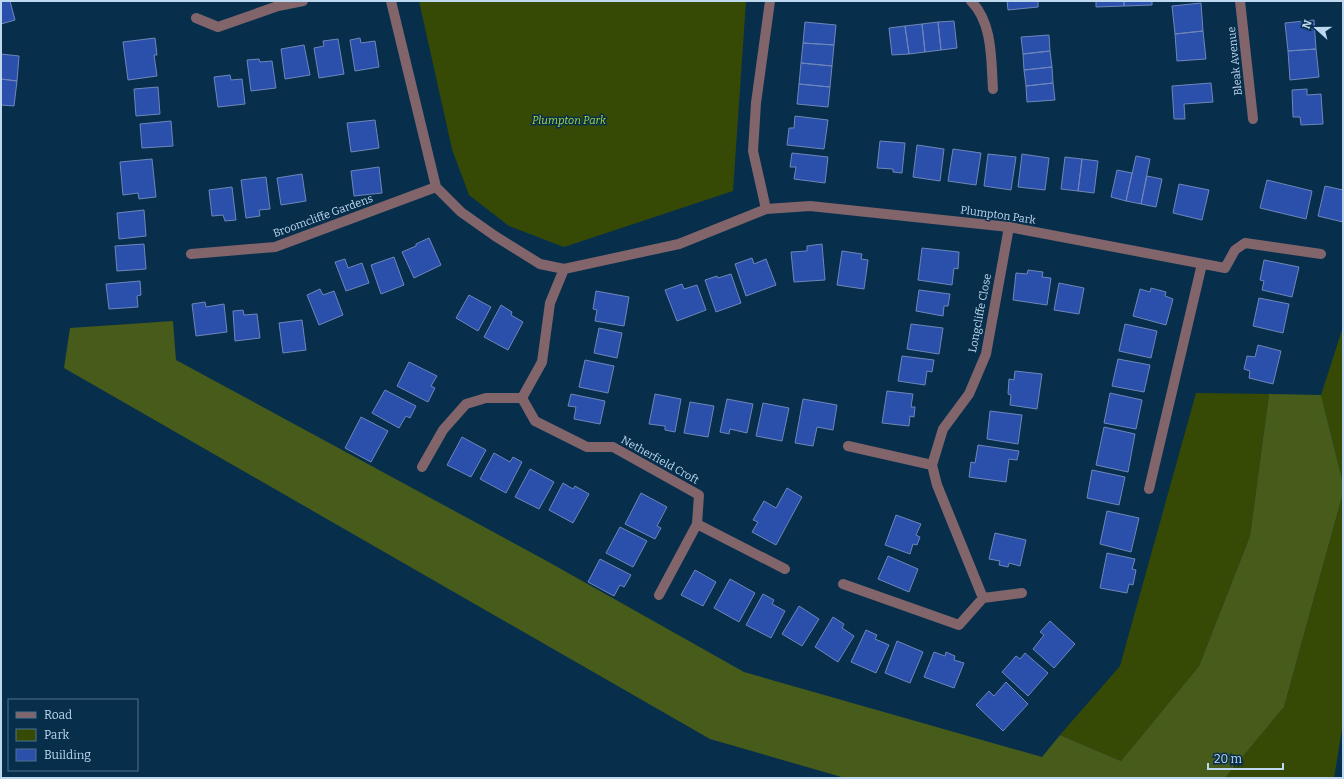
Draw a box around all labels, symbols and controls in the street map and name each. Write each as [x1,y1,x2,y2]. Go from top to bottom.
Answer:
north arrow [1296,8,1336,48]
text: N [1300,18,1315,31]
street label: Bleak Avenue [1225,26,1245,96]
park label: Plumpton Park [532,114,607,127]
street label: Broomcliffe Gardens [271,192,375,240]
street label: Plumpton Park [959,203,1037,227]
street label: Longcliffe Close [966,272,994,354]
street label: Netherfield Croft [619,433,701,487]
legend [8,699,138,771]
text: Road [44,708,72,722]
text: Park [44,728,70,742]
scale bar [1208,745,1283,771]
text: Building [44,748,91,762]
text: 20 m [1214,752,1243,766]

